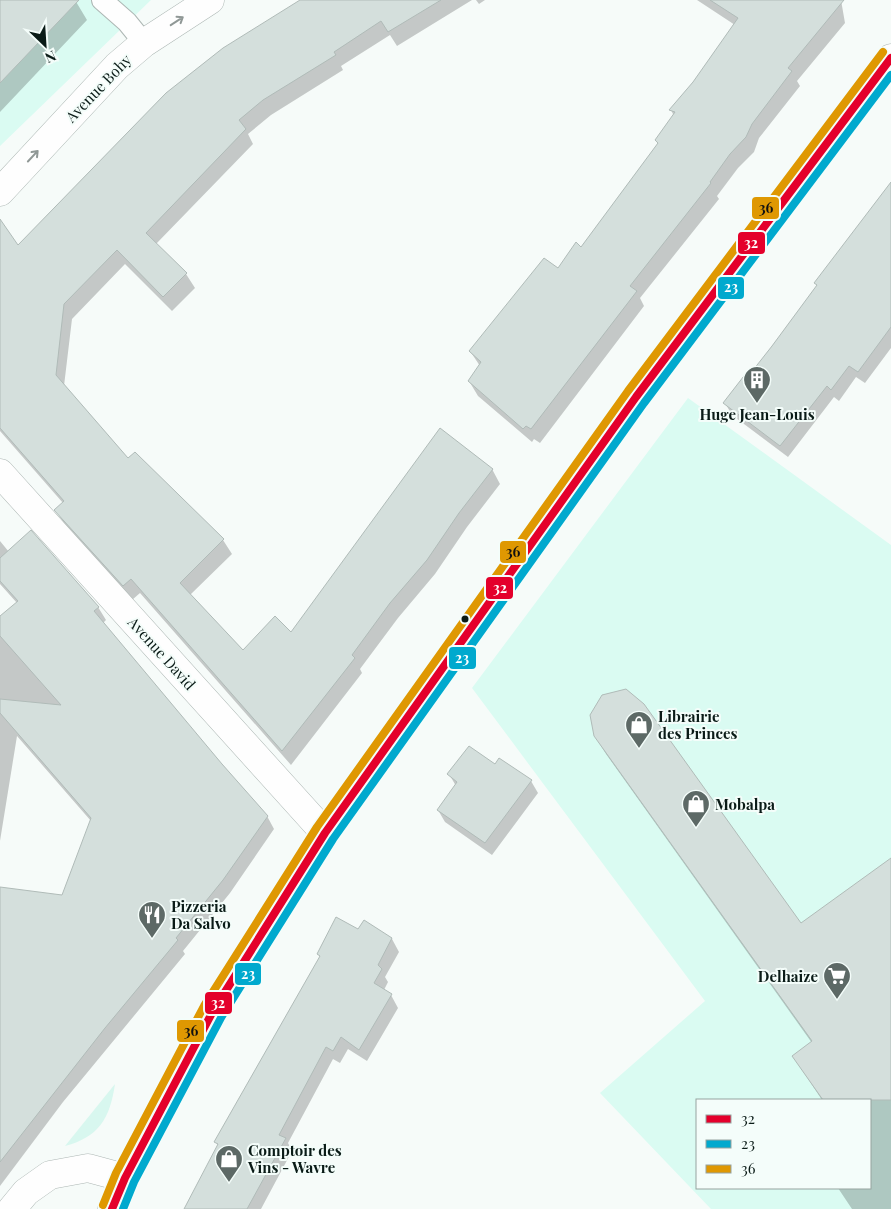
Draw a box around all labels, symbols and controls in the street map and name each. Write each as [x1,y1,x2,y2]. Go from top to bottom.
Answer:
one-way arrow [169,16,183,26]
north arrow [20,20,70,70]
text: N [42,46,59,68]
street label: Avenue Bohy [60,49,136,127]
one-way arrow [27,150,39,162]
line badge: 36 [751,196,780,220]
text: 36 [759,198,773,217]
line badge: 32 [737,231,766,255]
text: 32 [744,233,758,252]
line badge: 23 [717,276,745,300]
text: 23 [724,277,738,296]
building icon: Huge Jean-Louis [742,365,772,404]
place label: Huge Jean-Louis [699,404,815,424]
line badge: 36 [499,540,527,564]
text: 36 [506,542,520,561]
line badge: 32 [485,576,514,600]
text: 32 [493,578,507,597]
street label: Avenue David [123,611,200,694]
unlabelled marker [460,614,470,624]
line badge: 23 [448,646,477,670]
text: 23 [455,648,469,667]
place label: Librairie des Princes [658,706,738,743]
shop icon: Librairie des Princes [624,710,654,749]
shop icon: Mobalpa [681,789,711,828]
place label: Mobalpa [715,794,775,814]
place label: Pizzeria Da Salvo [171,896,231,933]
restaurant icon: Pizzeria Da Salvo [137,900,167,939]
supermarket icon: Delhaize [822,961,852,1000]
line badge: 23 [234,962,262,986]
text: 23 [241,964,255,983]
place label: Delhaize [758,966,818,986]
line badge: 32 [204,991,233,1015]
text: 32 [211,993,225,1012]
line badge: 36 [176,1019,205,1043]
text: 36 [184,1021,198,1040]
legend [696,1099,871,1189]
text: 32 [741,1108,755,1128]
text: 23 [741,1133,755,1153]
place label: Comptoir des Vins - Wavre [247,1140,342,1177]
shop icon: Comptoir des Vins - Wavre [214,1144,244,1183]
text: 36 [741,1158,756,1178]

